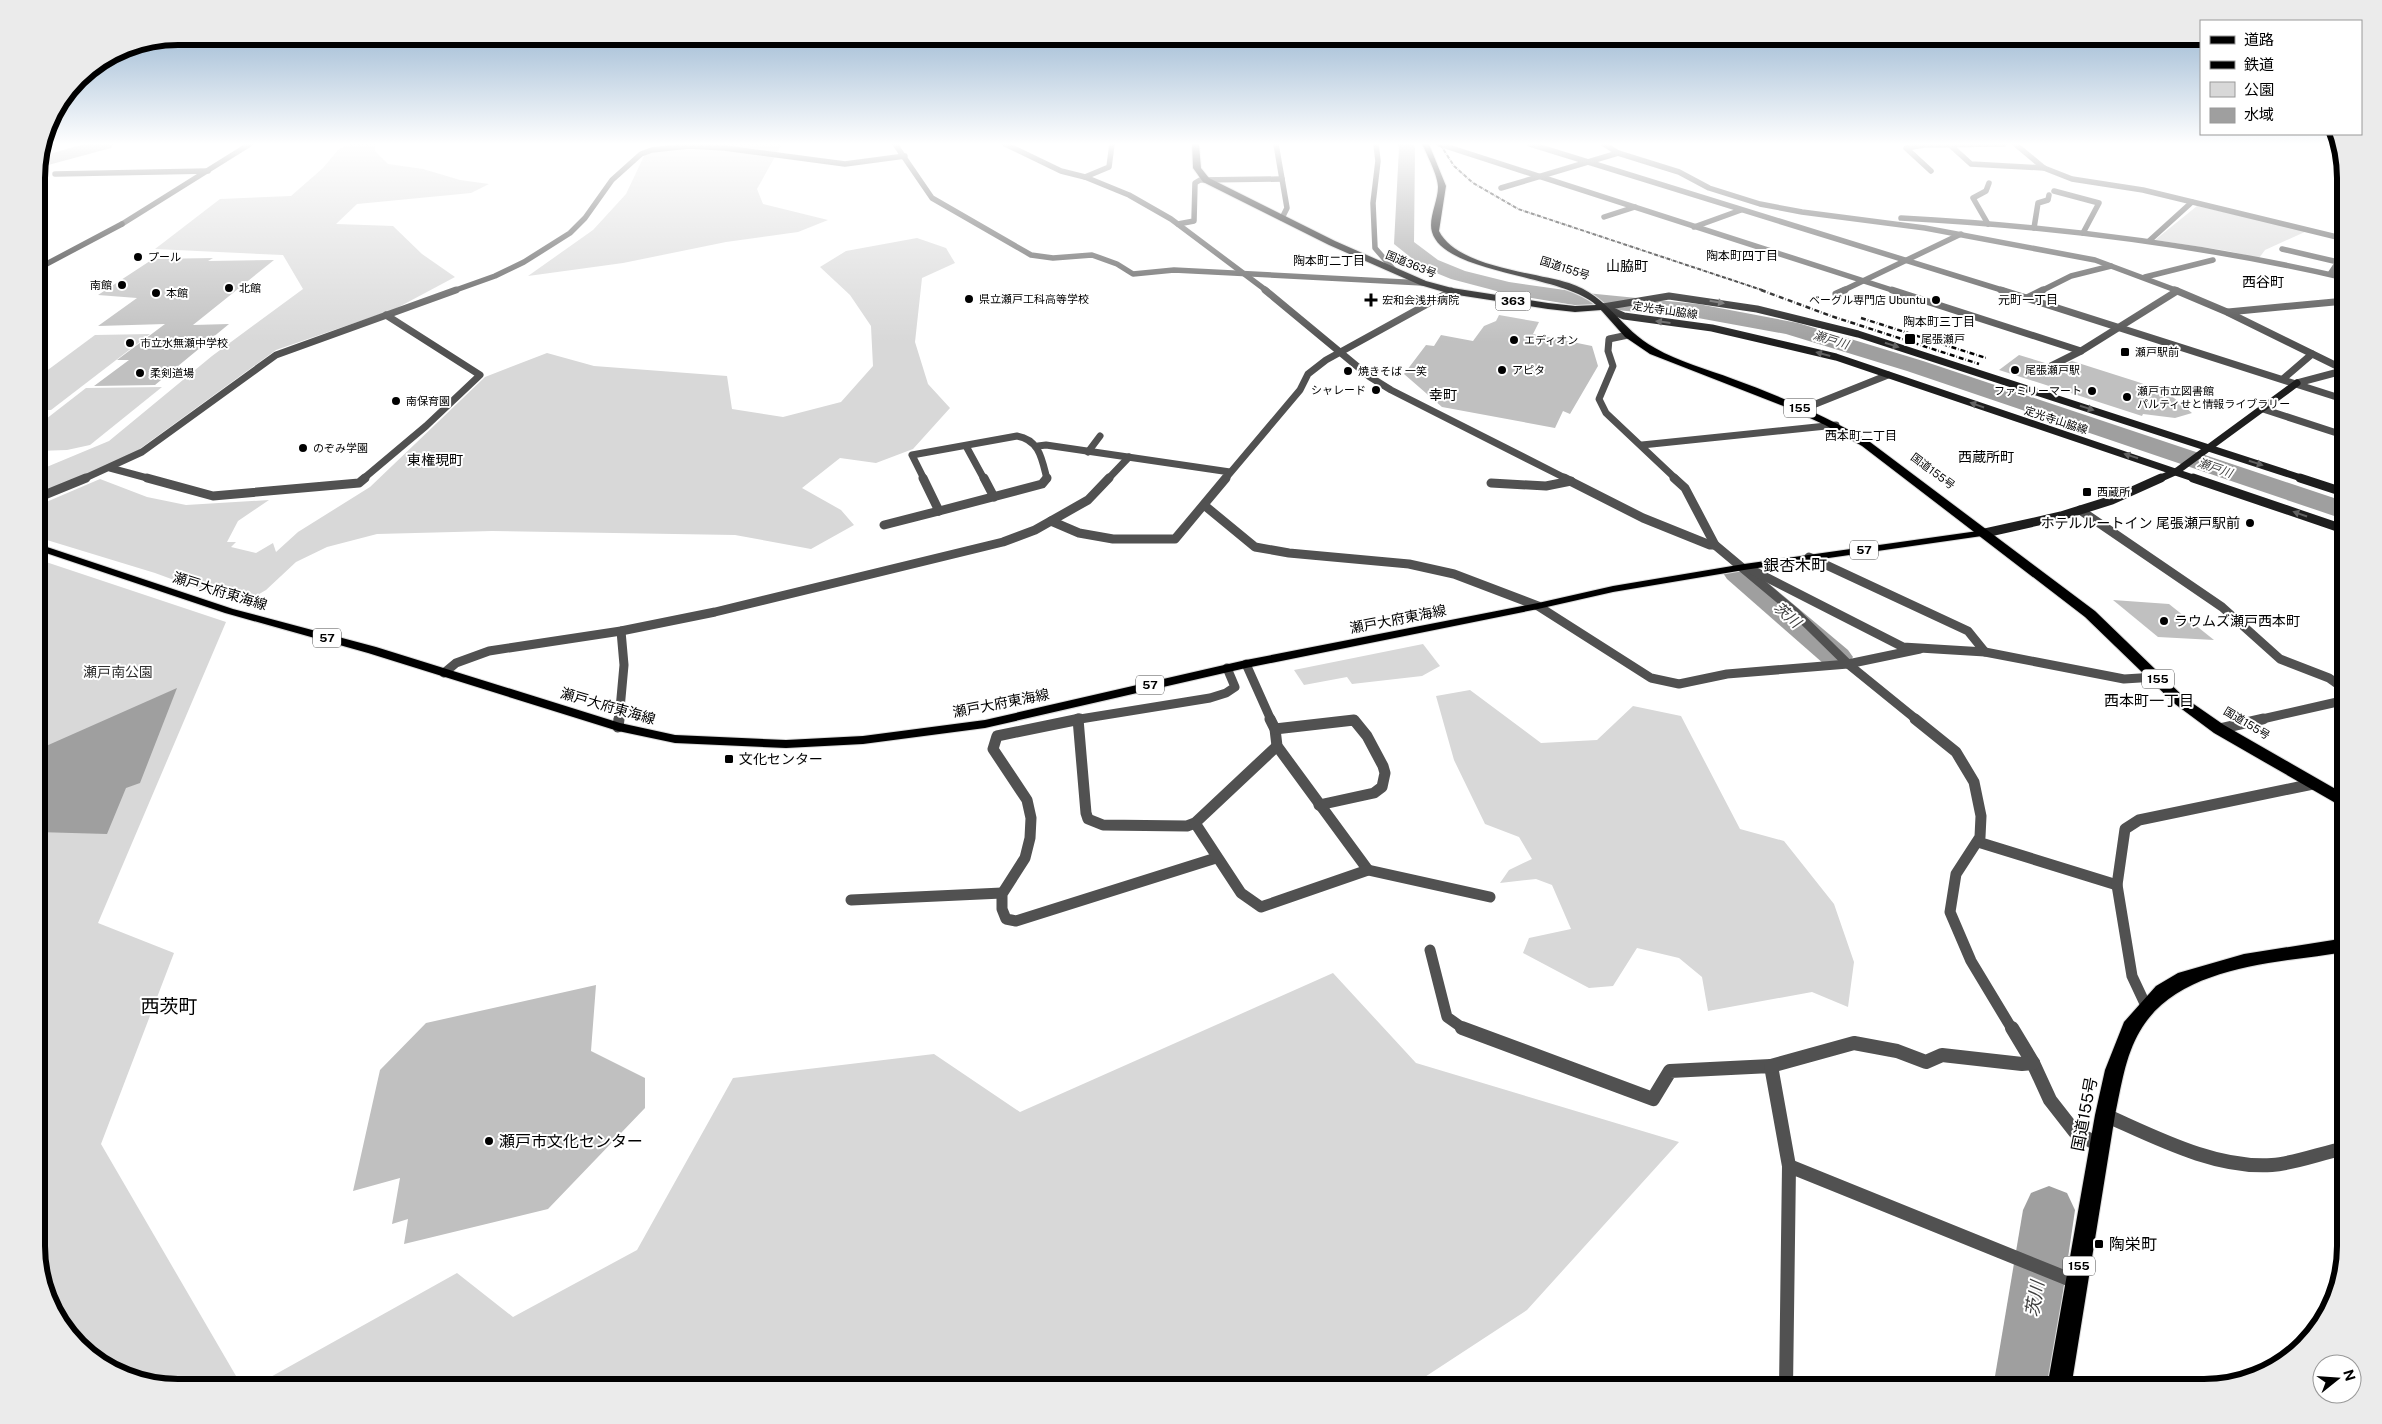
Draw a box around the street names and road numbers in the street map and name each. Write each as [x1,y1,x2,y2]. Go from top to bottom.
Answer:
street label: 国道363号 [1384,248,1438,280]
street label: 国道155号 [1539,254,1591,282]
road number: 363 [1496,292,1530,310]
street label: 定光寺山脇線 [1631,299,1699,321]
road number: 155 [1784,398,1816,418]
street label: 定光寺山脇線 [2023,404,2089,436]
street label: 国道155号 [1909,451,1957,491]
road number: 57 [1850,540,1878,560]
street label: 瀬戸大府東海線 [171,569,269,613]
street label: 瀬戸大府東海線 [1348,602,1448,636]
road number: 57 [313,628,341,648]
road number: 155 [2142,670,2174,689]
road number: 57 [1136,676,1164,694]
street label: 瀬戸大府東海線 [559,685,657,727]
street label: 瀬戸大府東海線 [951,686,1051,720]
street label: 国道155号 [2222,705,2272,741]
street label: 国道155号 [2068,1075,2101,1153]
road number: 155 [2063,1256,2095,1276]

